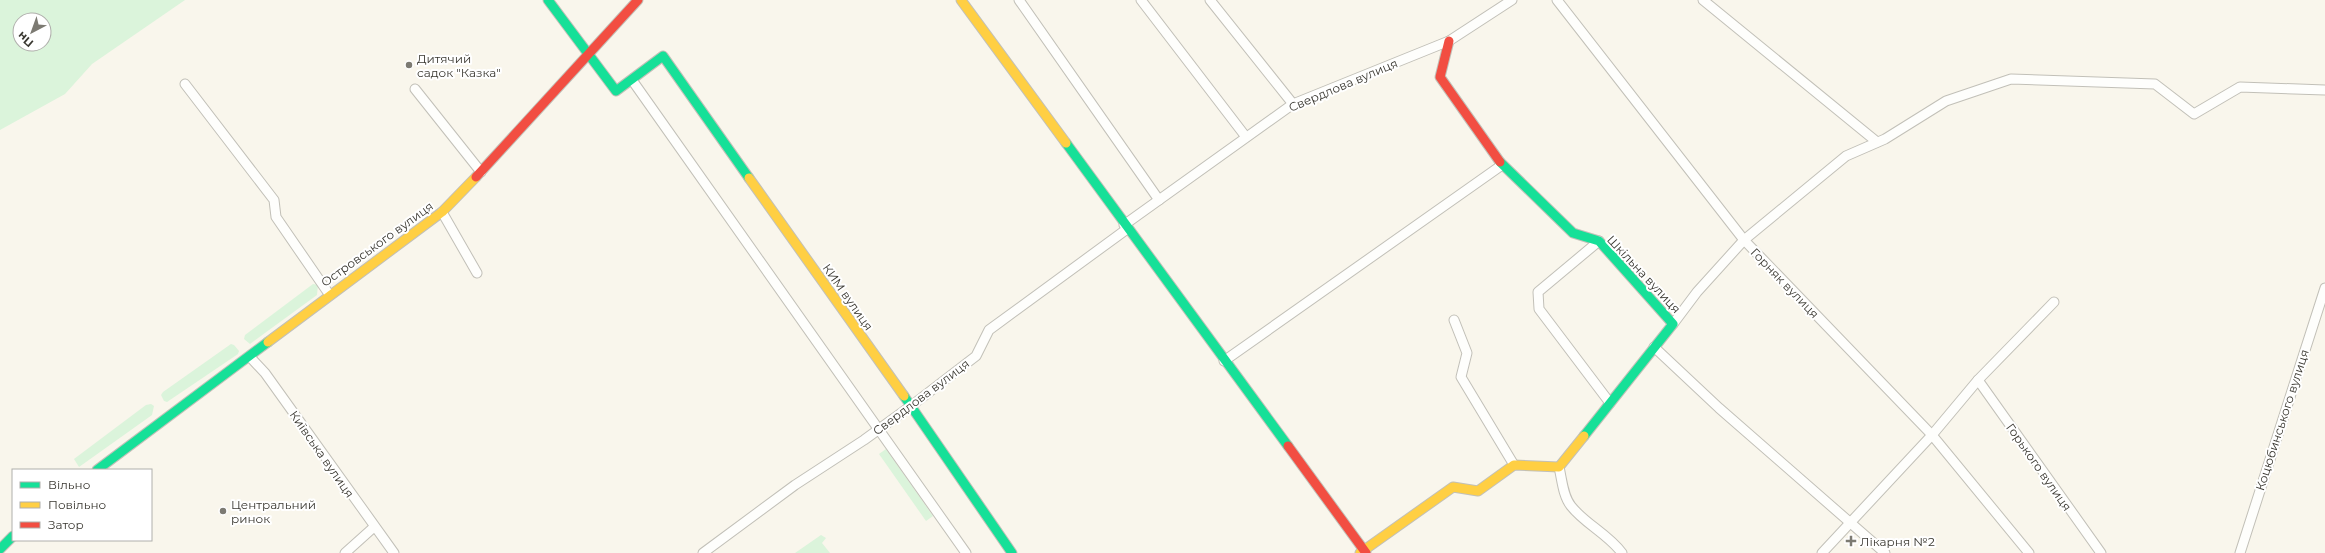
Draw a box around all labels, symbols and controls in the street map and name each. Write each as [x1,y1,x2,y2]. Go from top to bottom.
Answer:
north arrow [12,12,52,52]
text: Пн [15,29,36,50]
place label: Дитячий садок "Казка" [417,51,501,80]
street label: Свердлова вулиця [1286,55,1400,115]
marker: Дитячий садок "Казка" [404,60,414,70]
street label: Островського вулиця [318,198,436,290]
street label: Шкільна вулиця [1604,232,1684,316]
street label: Горняк вулиця [1748,245,1822,321]
street label: КИМ вулиця [820,261,876,333]
street label: Коцюбинського вулиця [2252,347,2312,493]
street label: Свердлова вулиця [870,356,972,438]
street label: Київська вулиця [286,408,358,500]
street label: Горького вулиця [2003,420,2075,514]
legend [12,469,152,541]
text: Вільно [48,477,91,492]
text: Повільно [48,497,107,512]
place label: Центральний ринок [231,497,316,526]
marker: Центральний ринок [218,506,228,516]
text: Затор [48,517,84,532]
place label: Лікарня №2 [1860,534,1935,549]
marker: Лікарня №2 [1845,535,1857,547]

